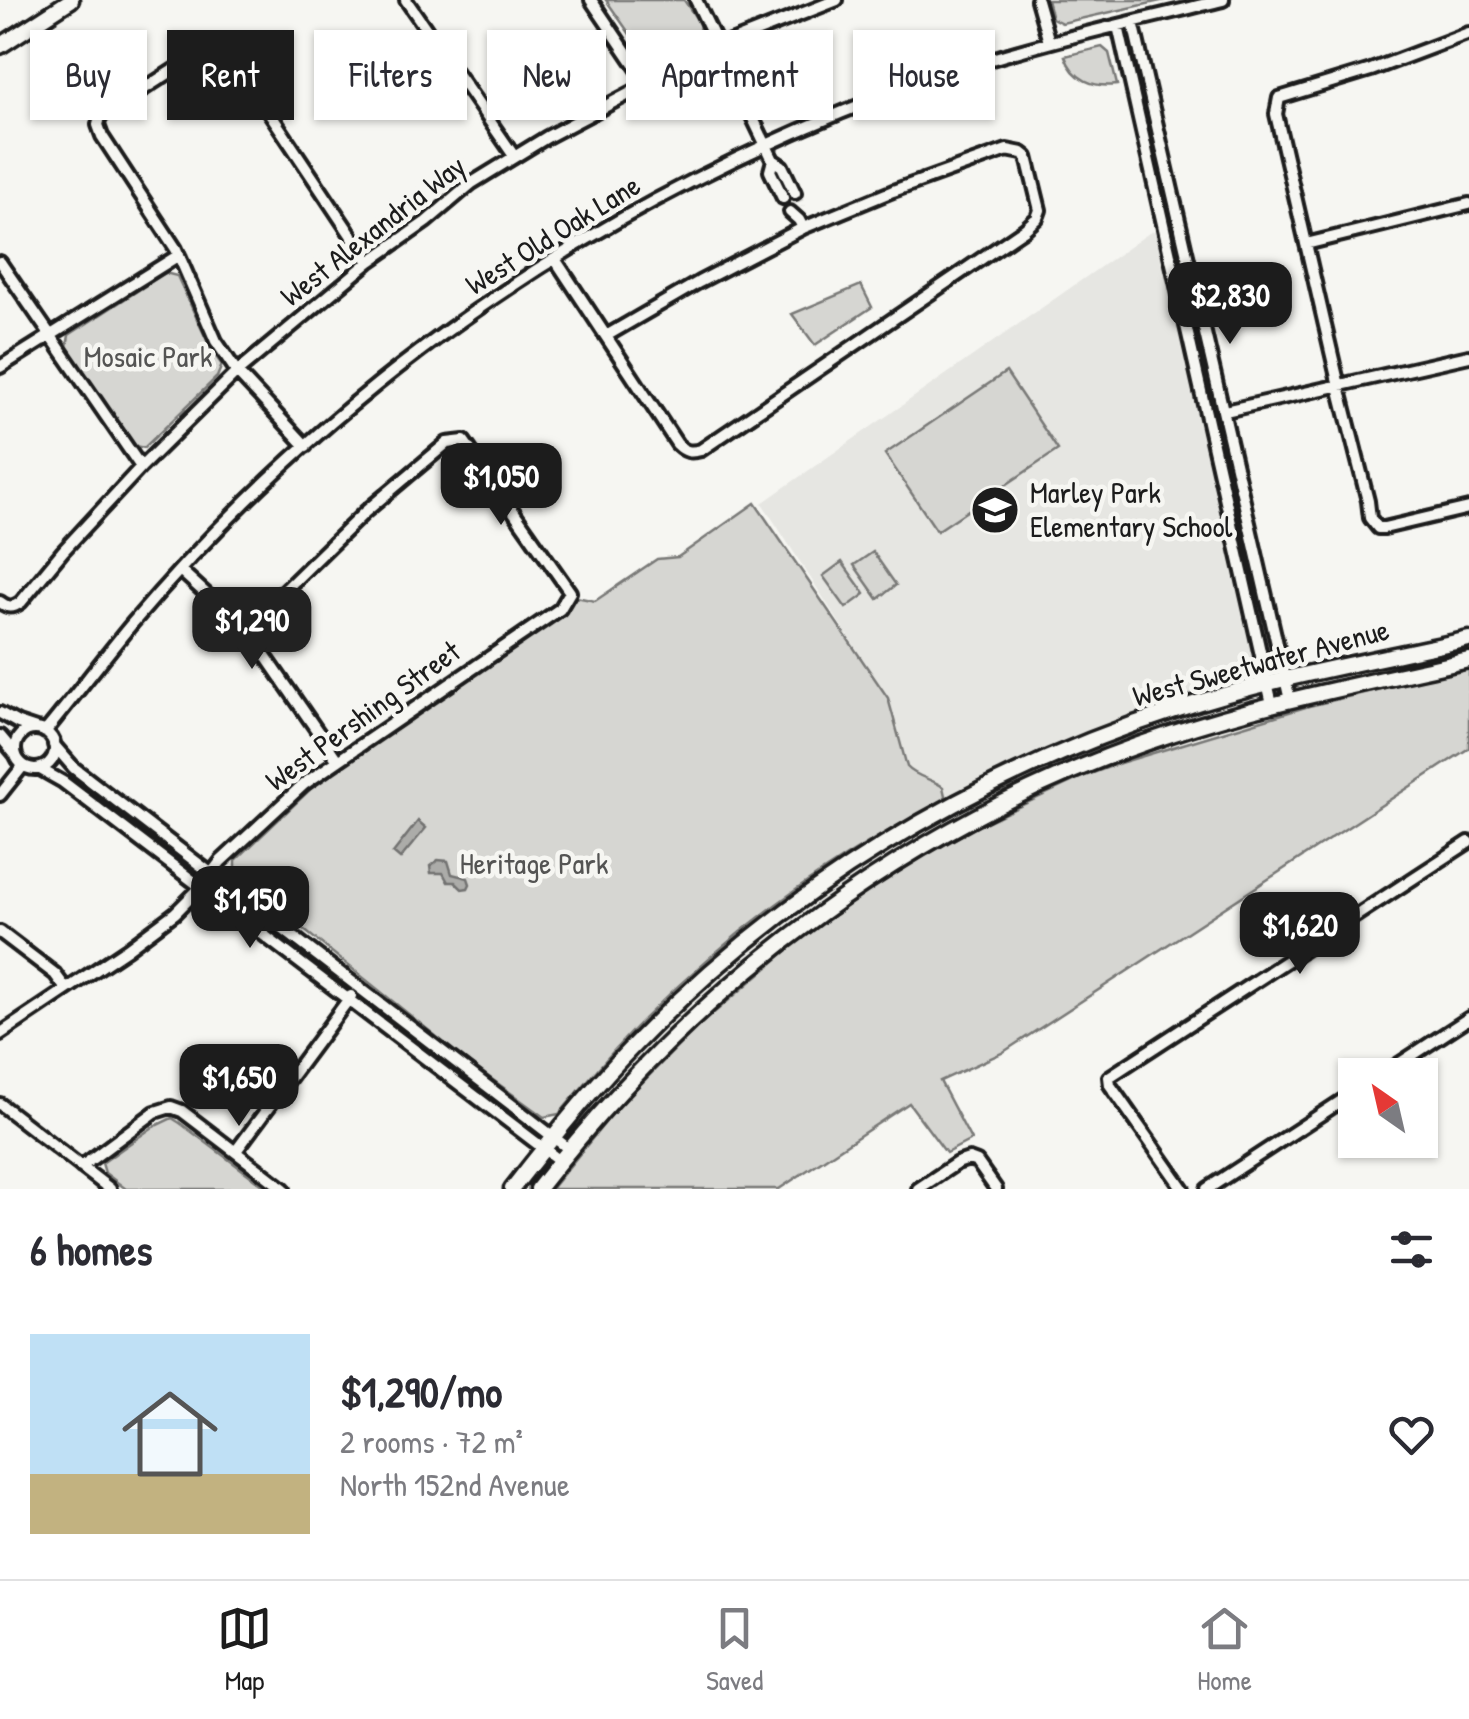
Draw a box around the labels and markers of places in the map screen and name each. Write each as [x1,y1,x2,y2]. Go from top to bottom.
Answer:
pin: $2,830 [1149,262,1311,347]
pin: $1,050 [420,443,582,528]
place label: Marley Park Elementary School [1030,472,1232,546]
school or university icon: Marley Park Elementary School [969,484,1021,536]
pin: $1,290 [171,587,333,672]
pin: $1,150 [169,866,331,951]
pin: $1,620 [1219,892,1381,977]
pin: $1,650 [158,1044,320,1129]

